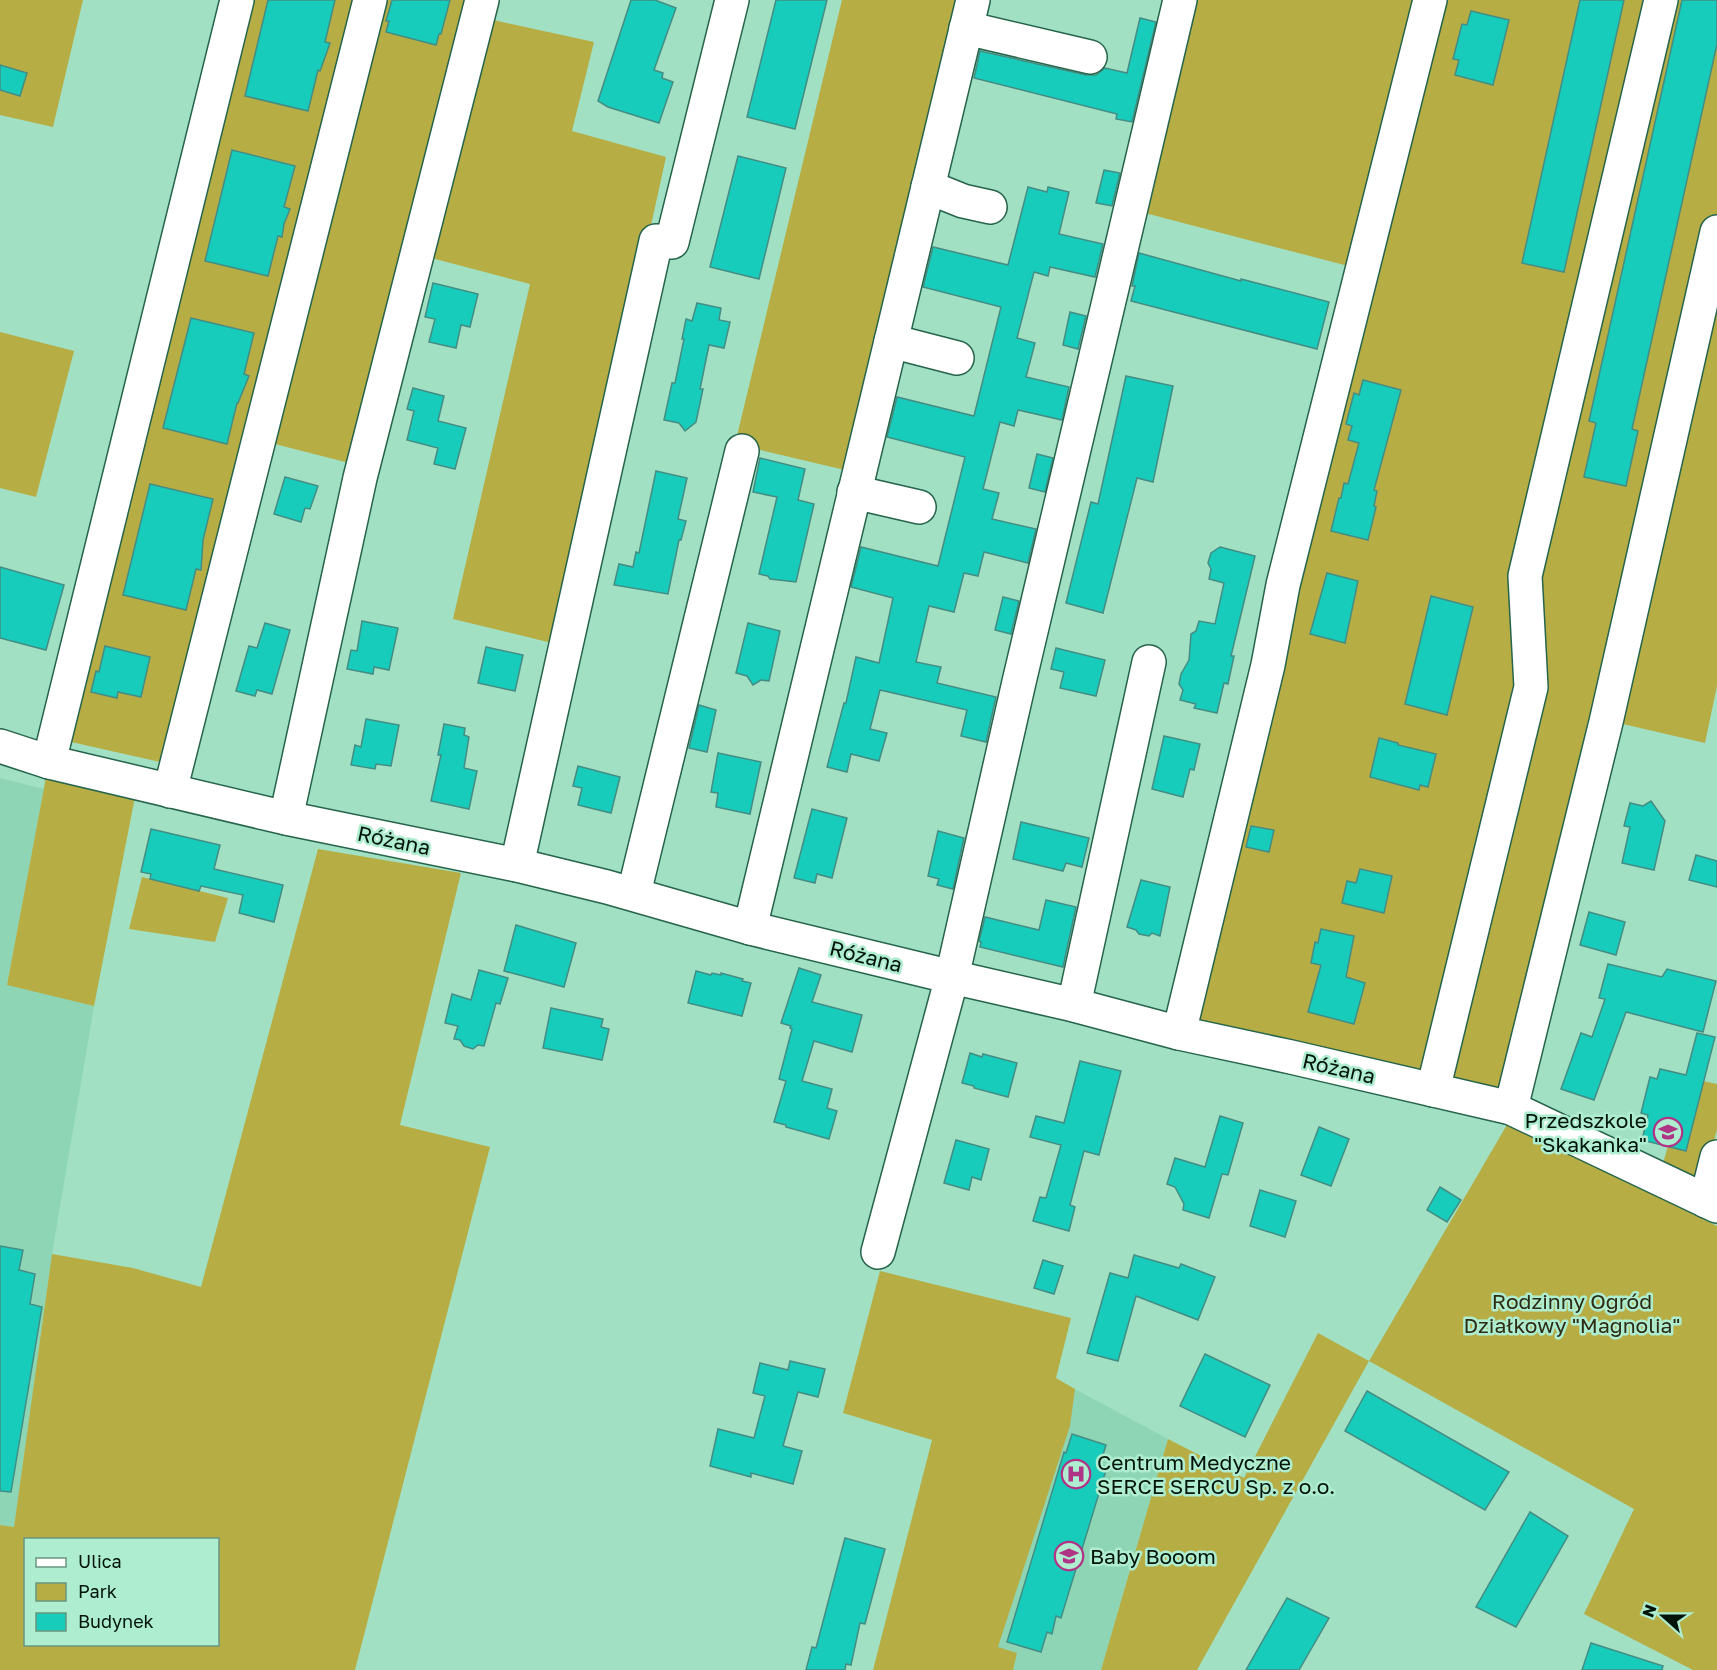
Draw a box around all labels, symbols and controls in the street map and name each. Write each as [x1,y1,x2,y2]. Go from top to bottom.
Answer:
street label: Różana [355,820,433,860]
street label: Różana [827,934,905,978]
street label: Różana [1300,1047,1378,1089]
place label: Przedszkole "Skakanka" [1524,1107,1647,1157]
school or university icon: Przedszkole "Skakanka" [1652,1116,1684,1148]
park label: Rodzinny Ogród Działkowy "Magnolia" [1464,1288,1680,1338]
place label: Centrum Medyczne SERCE SERCU Sp. z o.o. [1097,1449,1335,1499]
hospital icon: Centrum Medyczne SERCE SERCU Sp. z o.o. [1060,1458,1092,1490]
legend [24,1538,219,1646]
school or university icon: Baby Booom [1053,1540,1085,1572]
place label: Baby Booom [1090,1543,1216,1569]
text: Ulica [78,1550,122,1572]
text: Park [78,1580,117,1602]
north arrow [1633,1586,1693,1646]
text: N [1637,1601,1661,1620]
text: Budynek [78,1610,154,1632]

